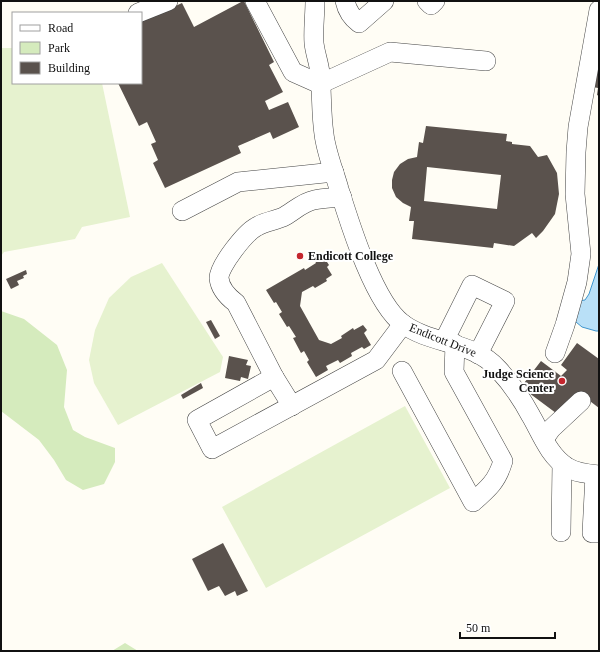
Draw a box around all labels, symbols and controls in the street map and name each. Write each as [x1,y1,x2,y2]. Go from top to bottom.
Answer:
legend [12,12,142,84]
text: Road [48,21,73,35]
text: Park [48,41,70,55]
text: Building [48,61,90,75]
place label: Endicott College [308,249,394,263]
marker: Endicott College [295,251,305,261]
street label: Endicott Drive [407,320,479,360]
place label: Judge Science Center [482,367,555,395]
marker: Judge Science Center [557,376,567,386]
scale bar [460,614,555,640]
text: 50 m [466,621,491,635]

